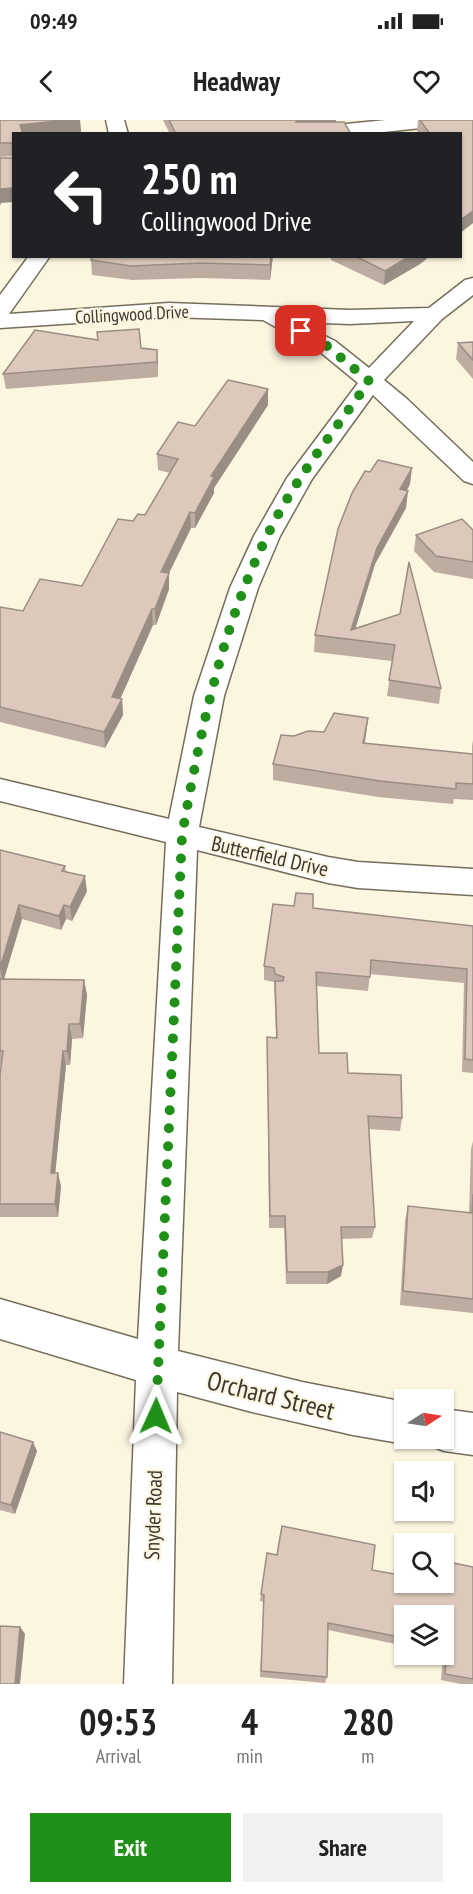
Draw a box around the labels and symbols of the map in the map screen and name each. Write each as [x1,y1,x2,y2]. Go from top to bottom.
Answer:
street label: Collingwood Drive [75,300,189,328]
pin [275,305,326,356]
street label: Butterfield Drive [209,829,331,883]
street label: Orchard Street [204,1363,338,1427]
position arrow [124,1384,188,1448]
north arrow [394,1389,454,1449]
street label: Snyder Road [138,1470,168,1560]

